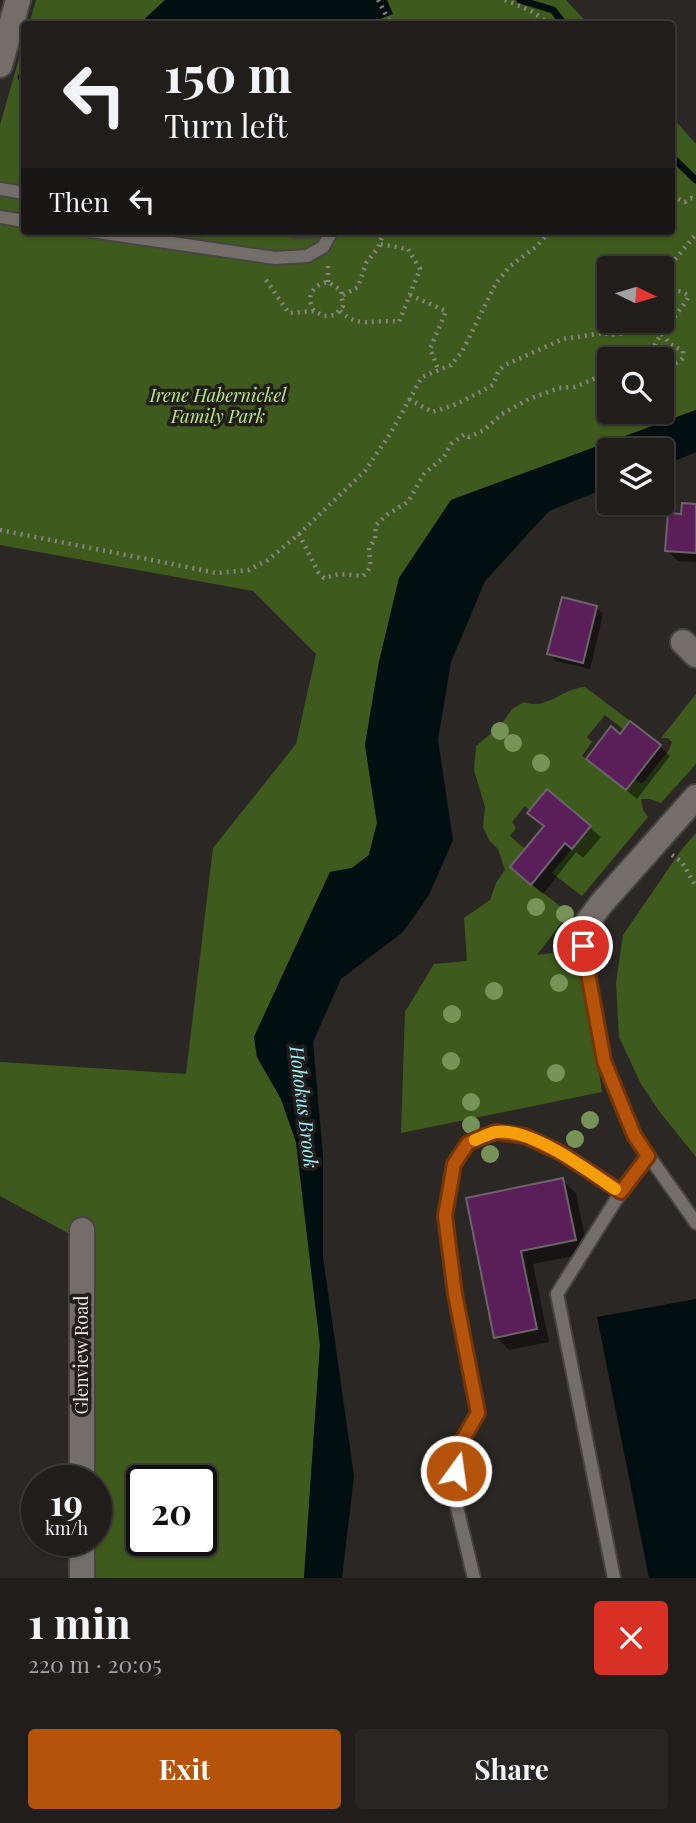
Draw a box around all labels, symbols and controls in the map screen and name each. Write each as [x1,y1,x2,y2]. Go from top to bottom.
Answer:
text: 150 m [164,40,292,105]
icon: left [49,49,140,140]
text: Turn left [164,103,288,146]
icon: left [123,182,161,220]
text: Then [49,184,109,219]
north arrow [597,256,674,332]
map controls [597,256,674,515]
button: search [597,347,674,424]
park label: Irene Habernickel Family Park [149,383,287,428]
button: layers [597,438,674,515]
pin [553,916,613,976]
icon: arrive [564,927,602,965]
water label: Hohokus Brook [284,1043,325,1170]
street label: Glenview Road [69,1295,93,1415]
position arrow [419,1434,493,1508]
speed limit sign: 20 [126,1465,217,1556]
text: 19 [50,1478,83,1525]
text: km/h [45,1516,88,1540]
text: 1 min [28,1594,131,1650]
button: close [594,1601,668,1675]
text: 220 m · 20:05 [28,1648,162,1679]
button: Exit [28,1729,341,1809]
button: Share [355,1729,668,1809]

